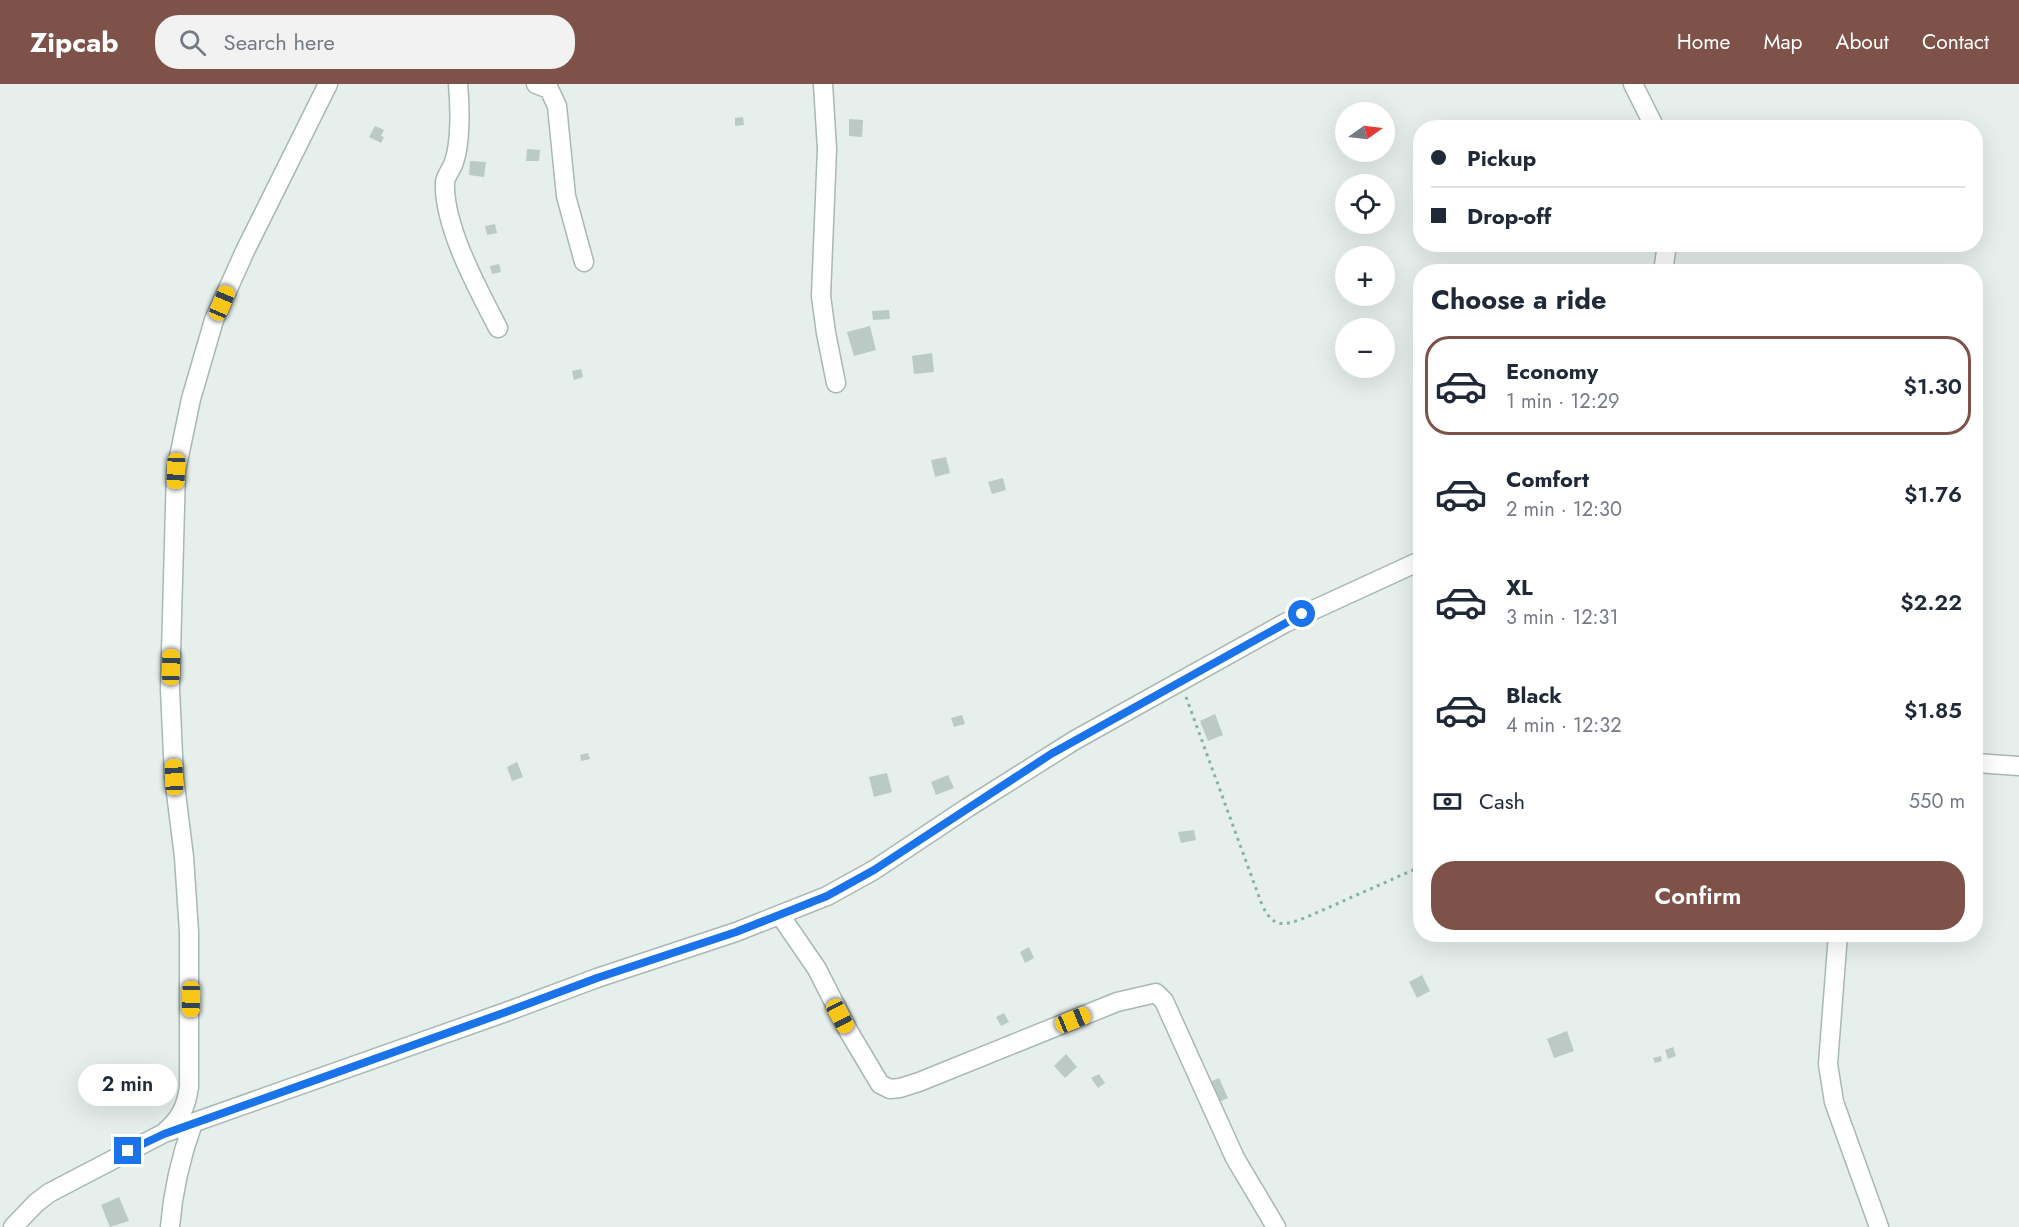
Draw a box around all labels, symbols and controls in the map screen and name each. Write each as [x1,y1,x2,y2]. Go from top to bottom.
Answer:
search box [155,15,575,69]
text: Zipcab [30,22,119,63]
icon: search [176,26,209,59]
text: Search here [224,26,335,58]
text: Home [1677,27,1730,57]
text: Map [1763,27,1803,57]
text: About [1836,27,1889,57]
text: Contact [1922,27,1989,57]
north arrow [1335,102,1395,162]
map controls [1335,102,1395,378]
text: Pickup [1467,142,1536,174]
button: locate [1335,174,1395,234]
text: Drop-off [1467,200,1551,232]
button: + [1335,246,1395,306]
text: Choose a ride [1431,280,1606,319]
car [207,283,237,323]
button: − [1335,318,1395,378]
text: Economy [1506,355,1598,387]
icon: car [1434,359,1488,413]
text: $1.30 [1904,370,1962,402]
text: 1 min · 12:29 [1506,387,1620,416]
car [166,453,186,489]
text: Comfort [1506,463,1589,495]
icon: car [1434,467,1488,521]
text: $1.76 [1904,478,1962,510]
text: 2 min · 12:30 [1506,495,1622,524]
text: XL [1506,571,1533,603]
icon: car [1434,575,1488,629]
text: $2.22 [1900,586,1962,618]
route start [1288,600,1315,627]
text: 3 min · 12:31 [1506,603,1619,632]
car [162,649,180,685]
text: Black [1506,679,1562,711]
icon: car [1434,683,1488,737]
text: $1.85 [1904,694,1962,726]
text: 4 min · 12:32 [1506,711,1622,740]
car [164,759,184,795]
icon: cash [1431,785,1464,818]
text: Cash [1479,785,1525,817]
text: 550 m [1909,787,1965,816]
button: Confirm [1431,861,1965,930]
car [182,981,200,1017]
car [824,996,856,1036]
car [1053,1005,1093,1035]
callout: 2 min [78,1064,178,1106]
text: 2 min [102,1070,153,1099]
route end [114,1137,141,1164]

